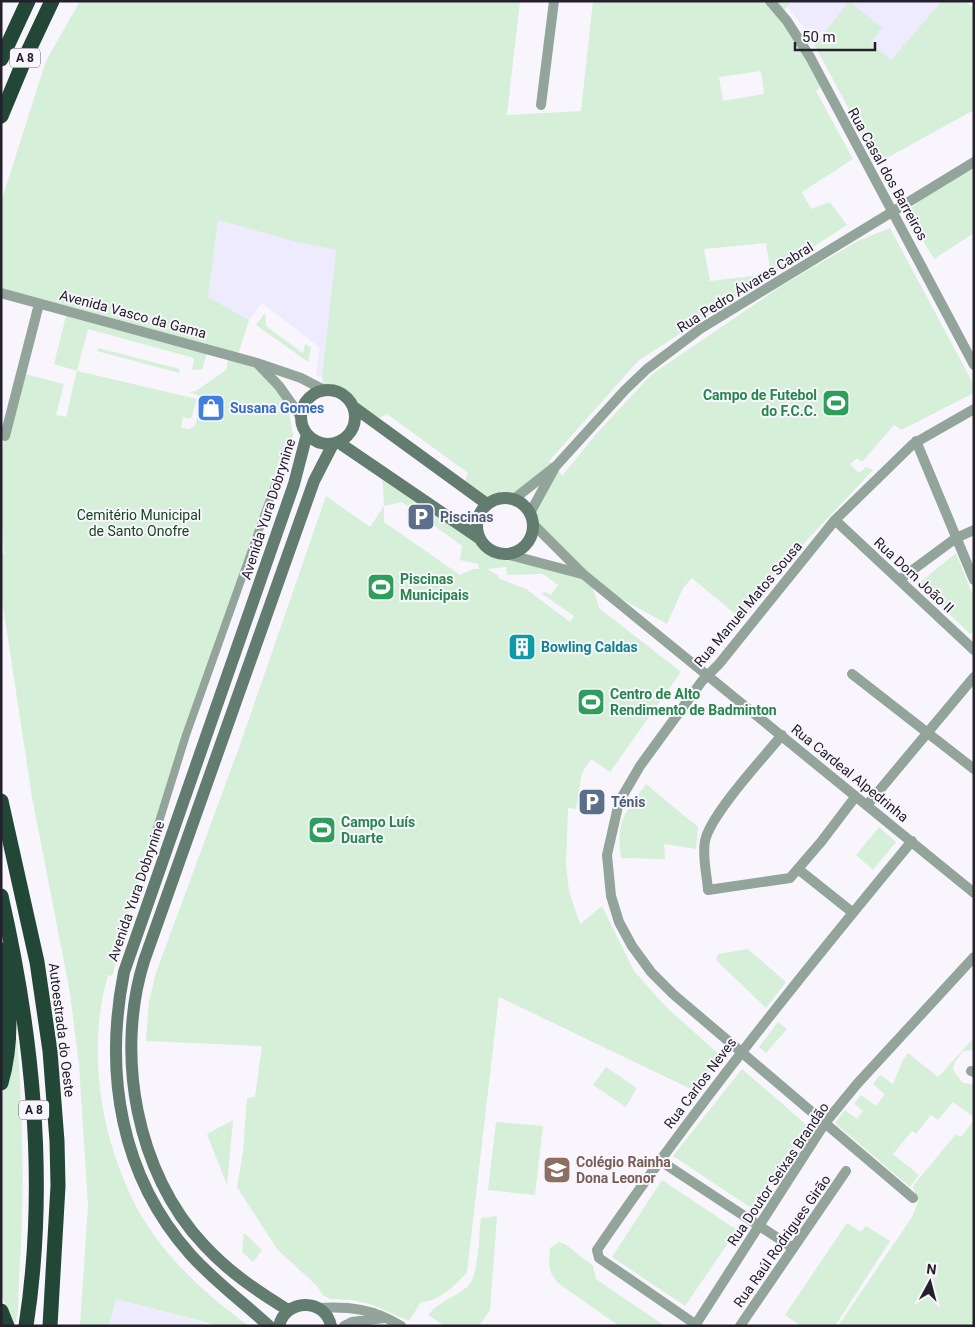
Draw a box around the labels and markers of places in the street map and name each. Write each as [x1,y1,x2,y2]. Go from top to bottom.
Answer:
place label: Campo de Futebol do F.C.C. [703,387,817,419]
sports icon: Campo de Futebol do F.C.C. [821,388,851,418]
shop icon: Susana Gomes [196,393,226,423]
place label: Susana Gomes [230,400,324,416]
parking icon: Piscinas [406,502,436,532]
place label: Piscinas [440,509,493,525]
place label: Piscinas Municipais [400,571,469,603]
sports icon: Piscinas Municipais [366,572,396,602]
building icon: Bowling Caldas [507,632,537,662]
place label: Bowling Caldas [541,639,638,655]
place label: Centro de Alto Rendimento de Badminton [610,686,777,718]
sports icon: Centro de Alto Rendimento de Badminton [576,687,606,717]
parking icon: Ténis [577,787,607,817]
place label: Ténis [611,794,645,810]
place label: Campo Luís Duarte [341,814,415,846]
sports icon: Campo Luís Duarte [307,815,337,845]
place label: Colégio Rainha Dona Leonor [576,1154,671,1186]
school or university icon: Colégio Rainha Dona Leonor [542,1155,572,1185]

